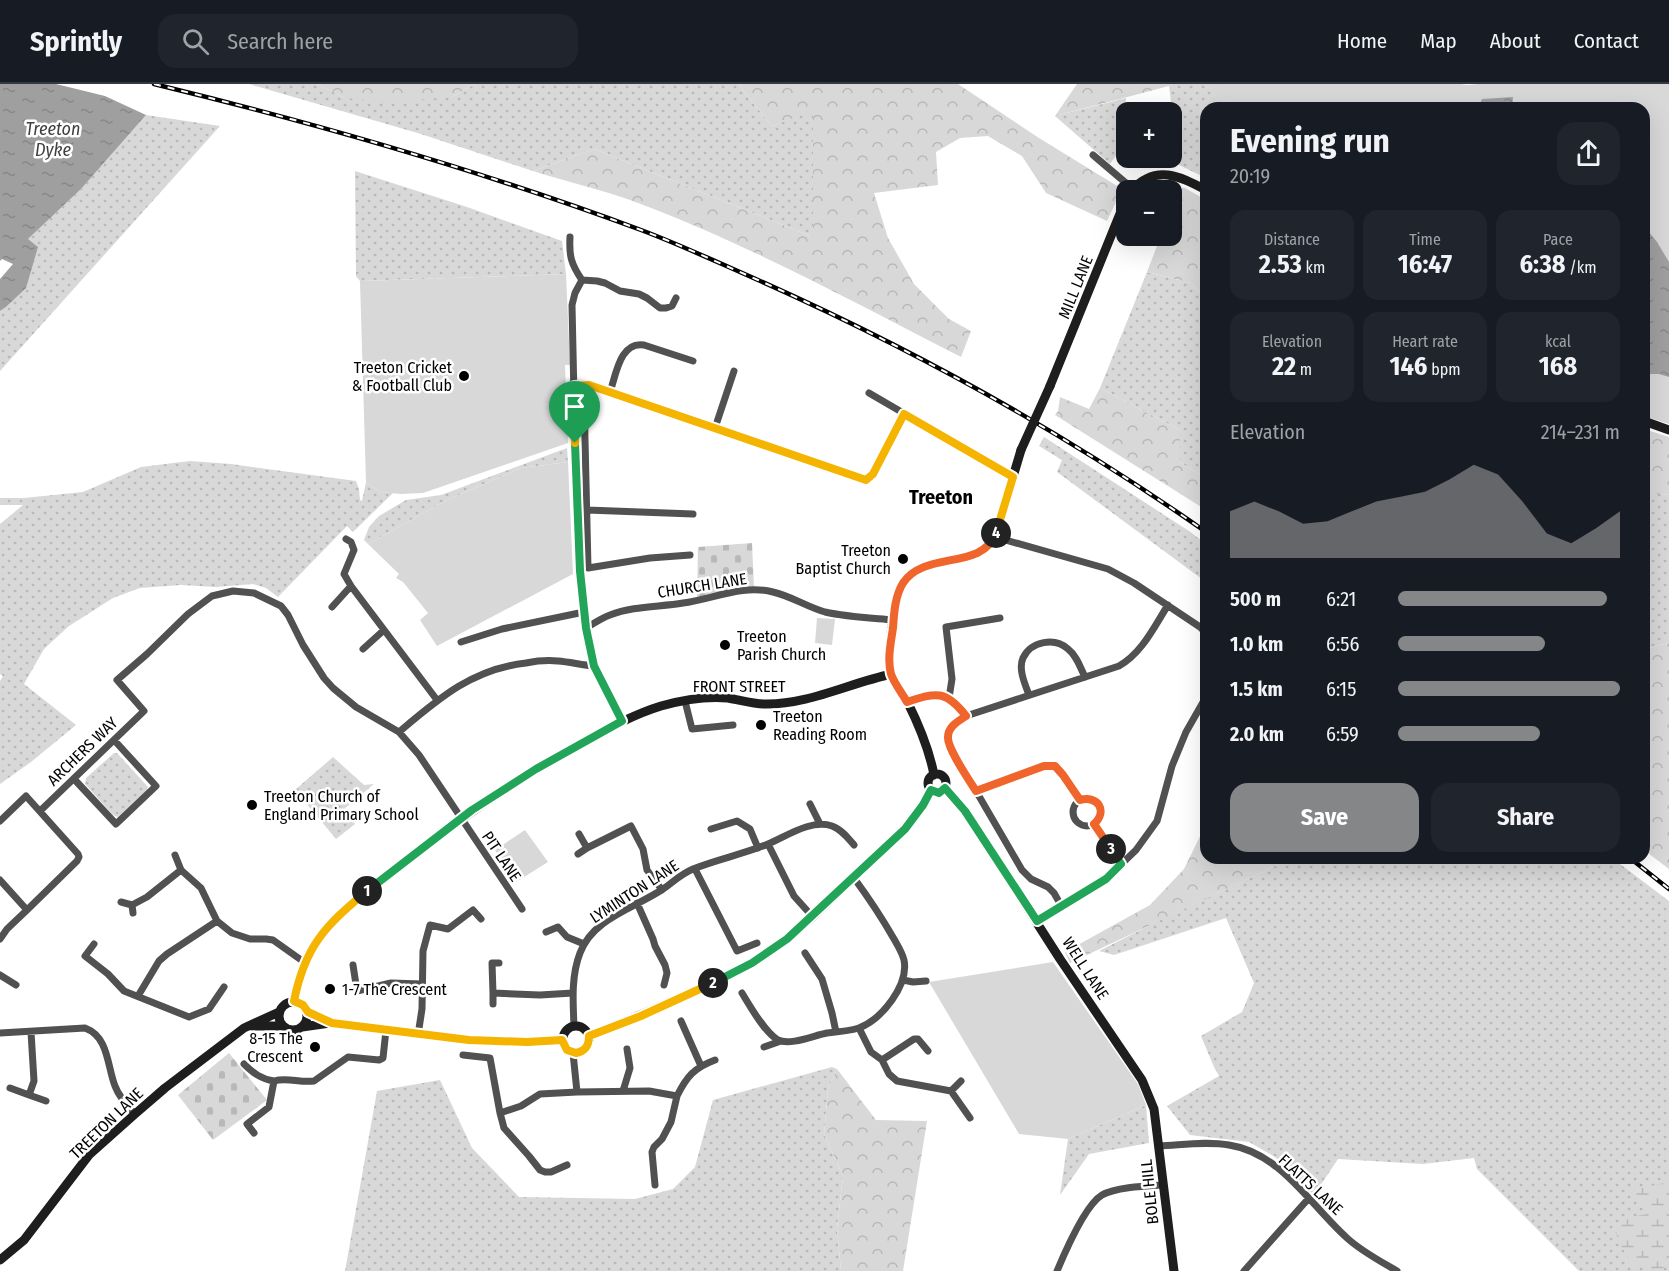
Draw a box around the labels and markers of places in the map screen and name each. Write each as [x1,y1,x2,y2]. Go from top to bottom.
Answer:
place label: Treeton Cricket & Football Club [352,358,453,395]
marker: Treeton Cricket & Football Club [457,369,471,383]
pin [549,381,600,443]
pin: 4 [981,518,1011,548]
place label: Treeton Baptist Church [796,541,891,578]
marker: Treeton Baptist Church [896,552,910,566]
place label: Treeton Parish Church [737,627,826,664]
marker: Treeton Parish Church [718,638,732,652]
place label: Treeton Reading Room [773,707,867,744]
marker: Treeton Reading Room [754,718,768,732]
place label: Treeton Church of England Primary School [264,787,419,824]
marker: Treeton Church of England Primary School [245,798,259,812]
pin: 3 [1096,834,1126,864]
pin: 1 [352,876,382,906]
pin: 2 [698,968,728,998]
place label: 1-7 The Crescent [342,980,448,999]
marker: 1-7 The Crescent [323,982,337,996]
place label: 8-15 The Crescent [247,1029,304,1066]
marker: 8-15 The Crescent [308,1040,322,1054]

